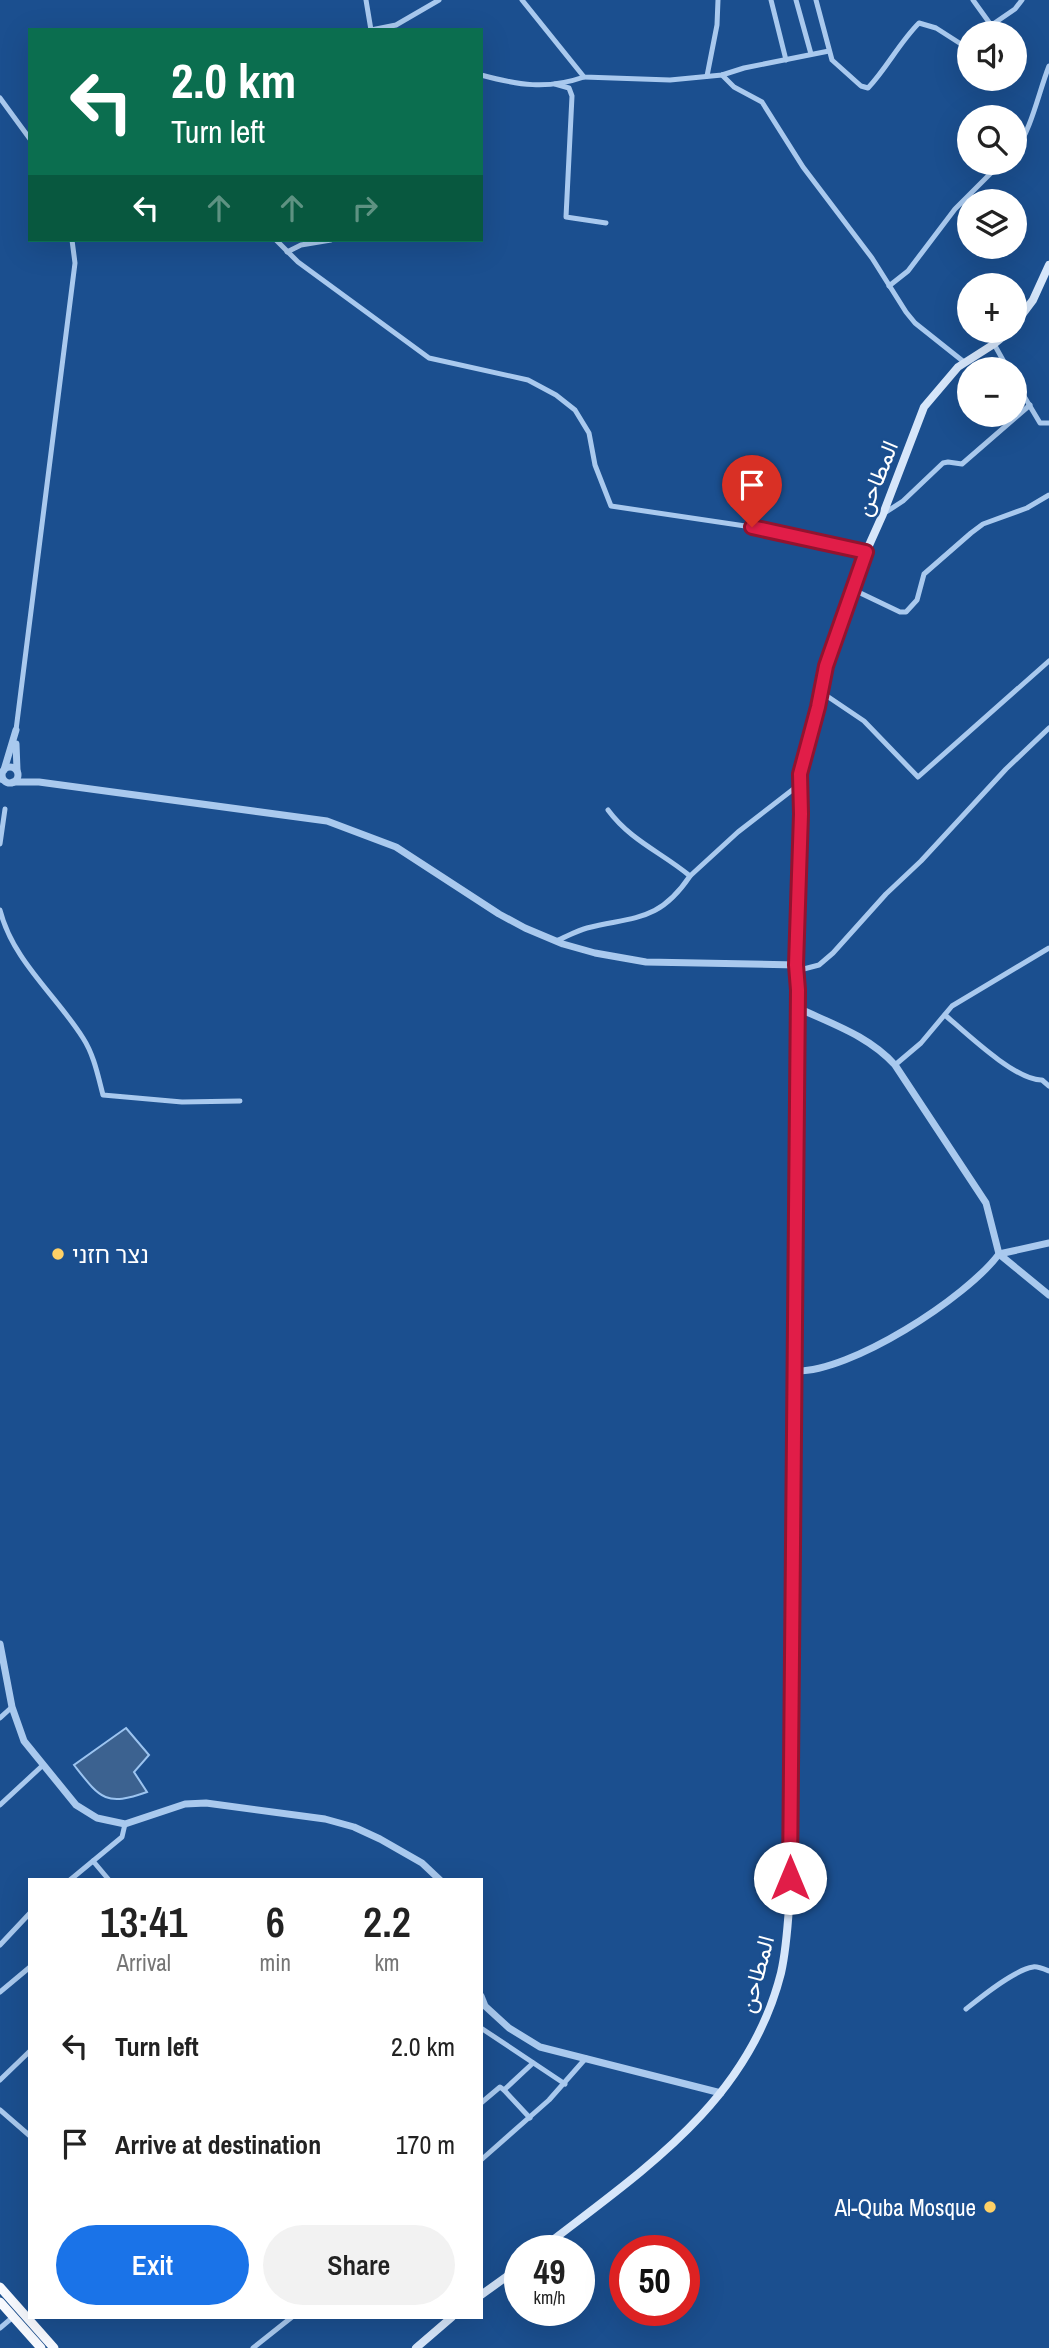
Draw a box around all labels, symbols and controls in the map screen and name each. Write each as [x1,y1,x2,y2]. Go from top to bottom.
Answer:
map controls [957,21,1027,427]
button: sound [957,21,1027,91]
text: 2.0 km [171,47,296,113]
icon: left [56,56,147,147]
button: search [957,105,1027,175]
text: Turn left [171,110,265,153]
icon: left [127,189,165,227]
icon: ahead [200,189,238,227]
icon: ahead [273,189,311,227]
icon: right [346,189,384,227]
button: layers [957,189,1027,259]
button: + [957,273,1027,343]
button: − [957,357,1027,427]
street label: المطاحن [847,436,905,520]
pin [722,455,782,527]
icon: arrive [733,466,771,504]
place label: נצר חזני [72,1239,149,1270]
marker: נצר חזני [50,1246,66,1262]
position arrow [753,1841,827,1915]
text: 13:41 [100,1894,188,1950]
text: 6 [266,1894,285,1950]
text: 2.2 [363,1894,411,1950]
street label: المطاحن [731,1932,781,2016]
text: Arrival [117,1947,171,1978]
text: min [260,1947,291,1978]
text: km [374,1947,400,1978]
icon: left [56,2027,94,2065]
text: Turn left [115,2029,199,2064]
text: 2.0 km [391,2029,455,2064]
icon: arrive [56,2125,94,2163]
text: Arrive at destination [115,2127,321,2162]
text: 170 m [396,2127,455,2162]
place label: Al-Quba Mosque [833,2192,976,2223]
marker: Al-Quba Mosque [982,2199,998,2215]
button: Exit [56,2225,249,2305]
button: Share [263,2225,455,2305]
speed limit sign: 50 [609,2235,700,2326]
text: 49 [534,2248,565,2295]
text: km/h [534,2285,566,2310]

